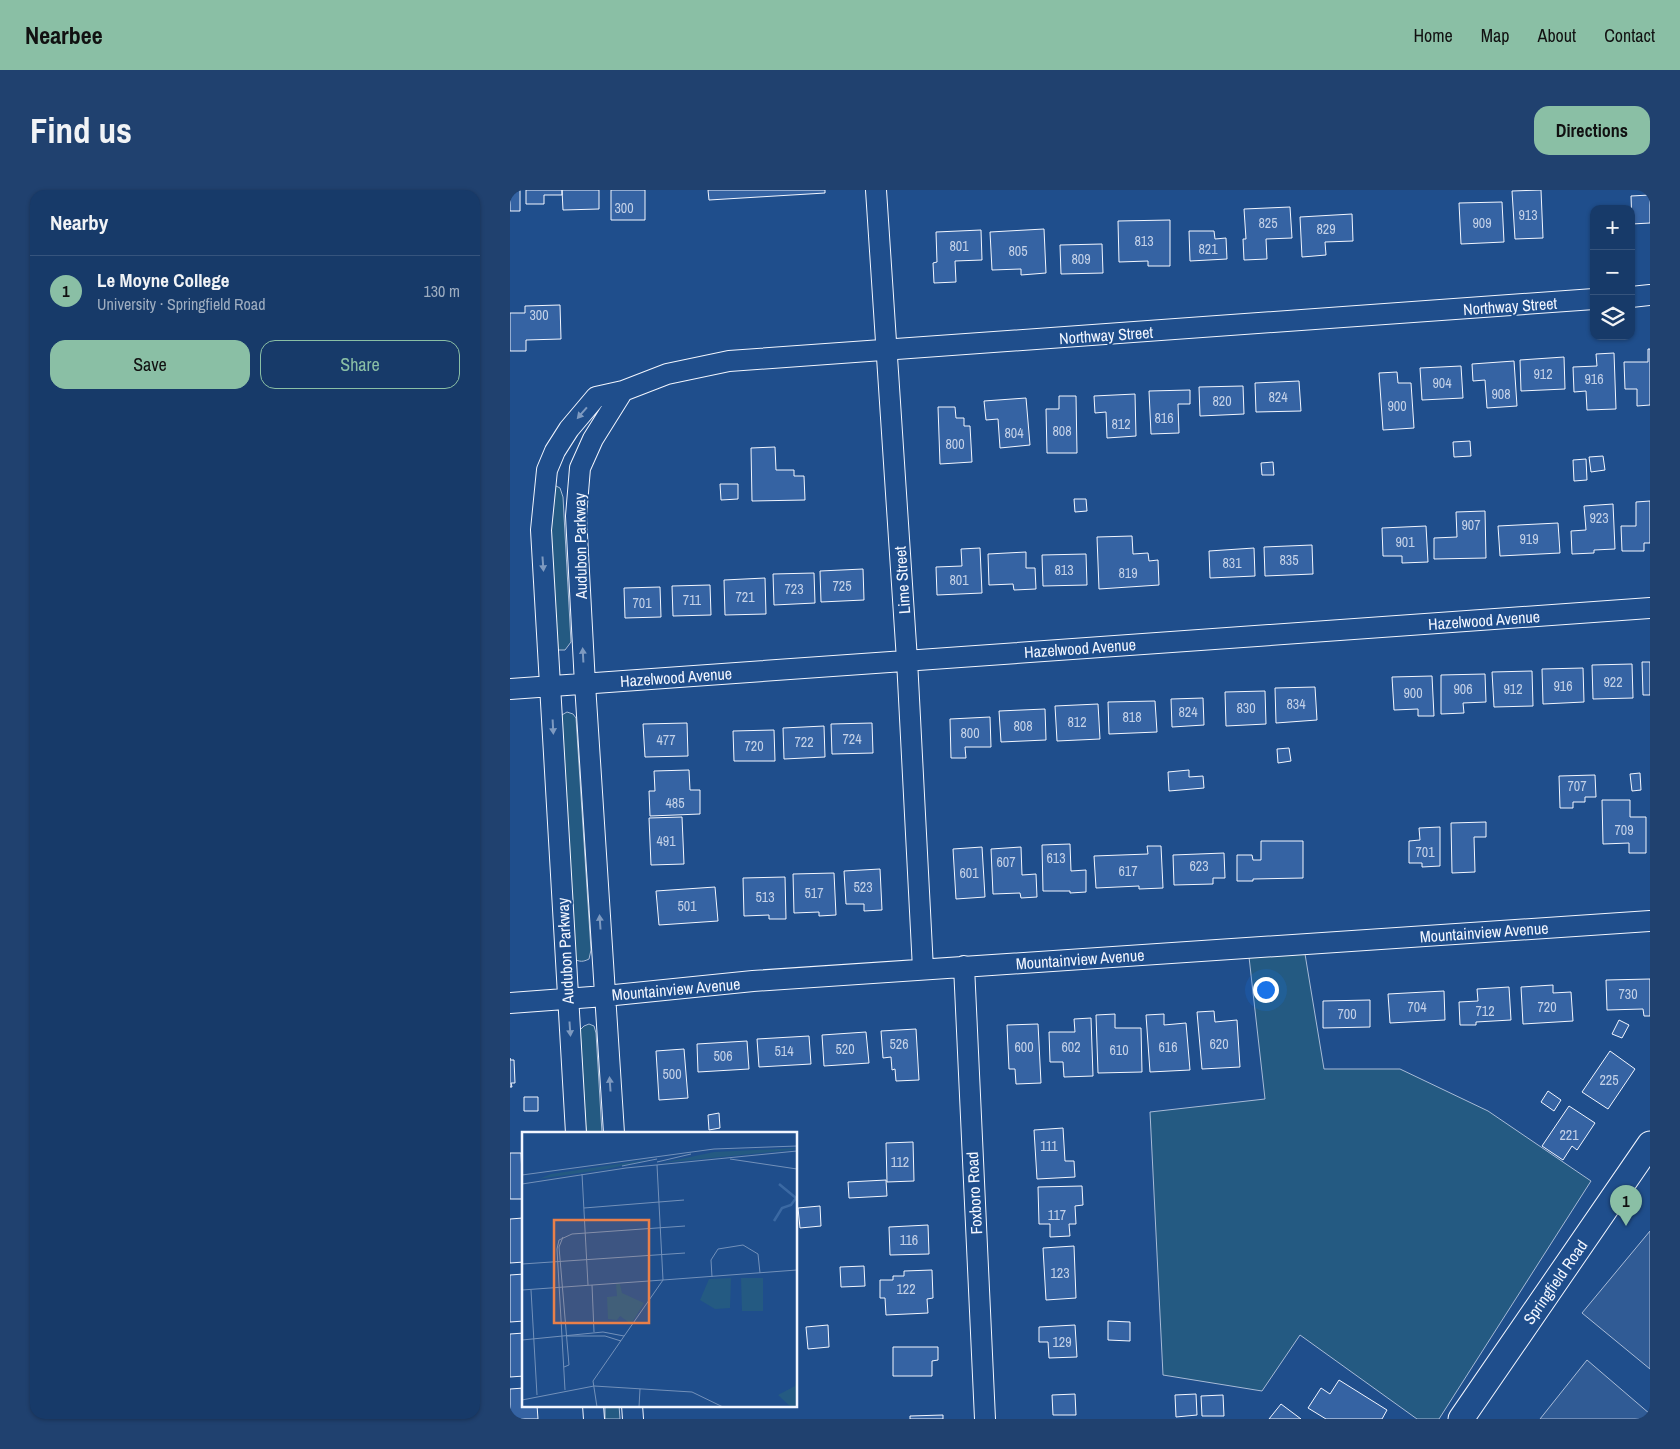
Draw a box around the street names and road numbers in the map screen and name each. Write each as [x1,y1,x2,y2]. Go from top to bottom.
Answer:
street label: Northway Street [1462,292,1558,320]
street label: Northway Street [1058,321,1154,349]
street label: Audubon Parkway [568,492,592,600]
street label: Lime Street [889,545,915,615]
street label: Hazelwood Avenue [1427,605,1541,635]
street label: Hazelwood Avenue [1023,633,1137,663]
street label: Hazelwood Avenue [619,662,733,692]
street label: Audubon Parkway [551,897,579,1006]
street label: Mountainview Avenue [1419,917,1549,947]
street label: Mountainview Avenue [1015,944,1145,974]
street label: Mountainview Avenue [611,972,741,1006]
street label: Foxboro Road [961,1151,987,1235]
street label: Springfield Road [1518,1235,1592,1329]

